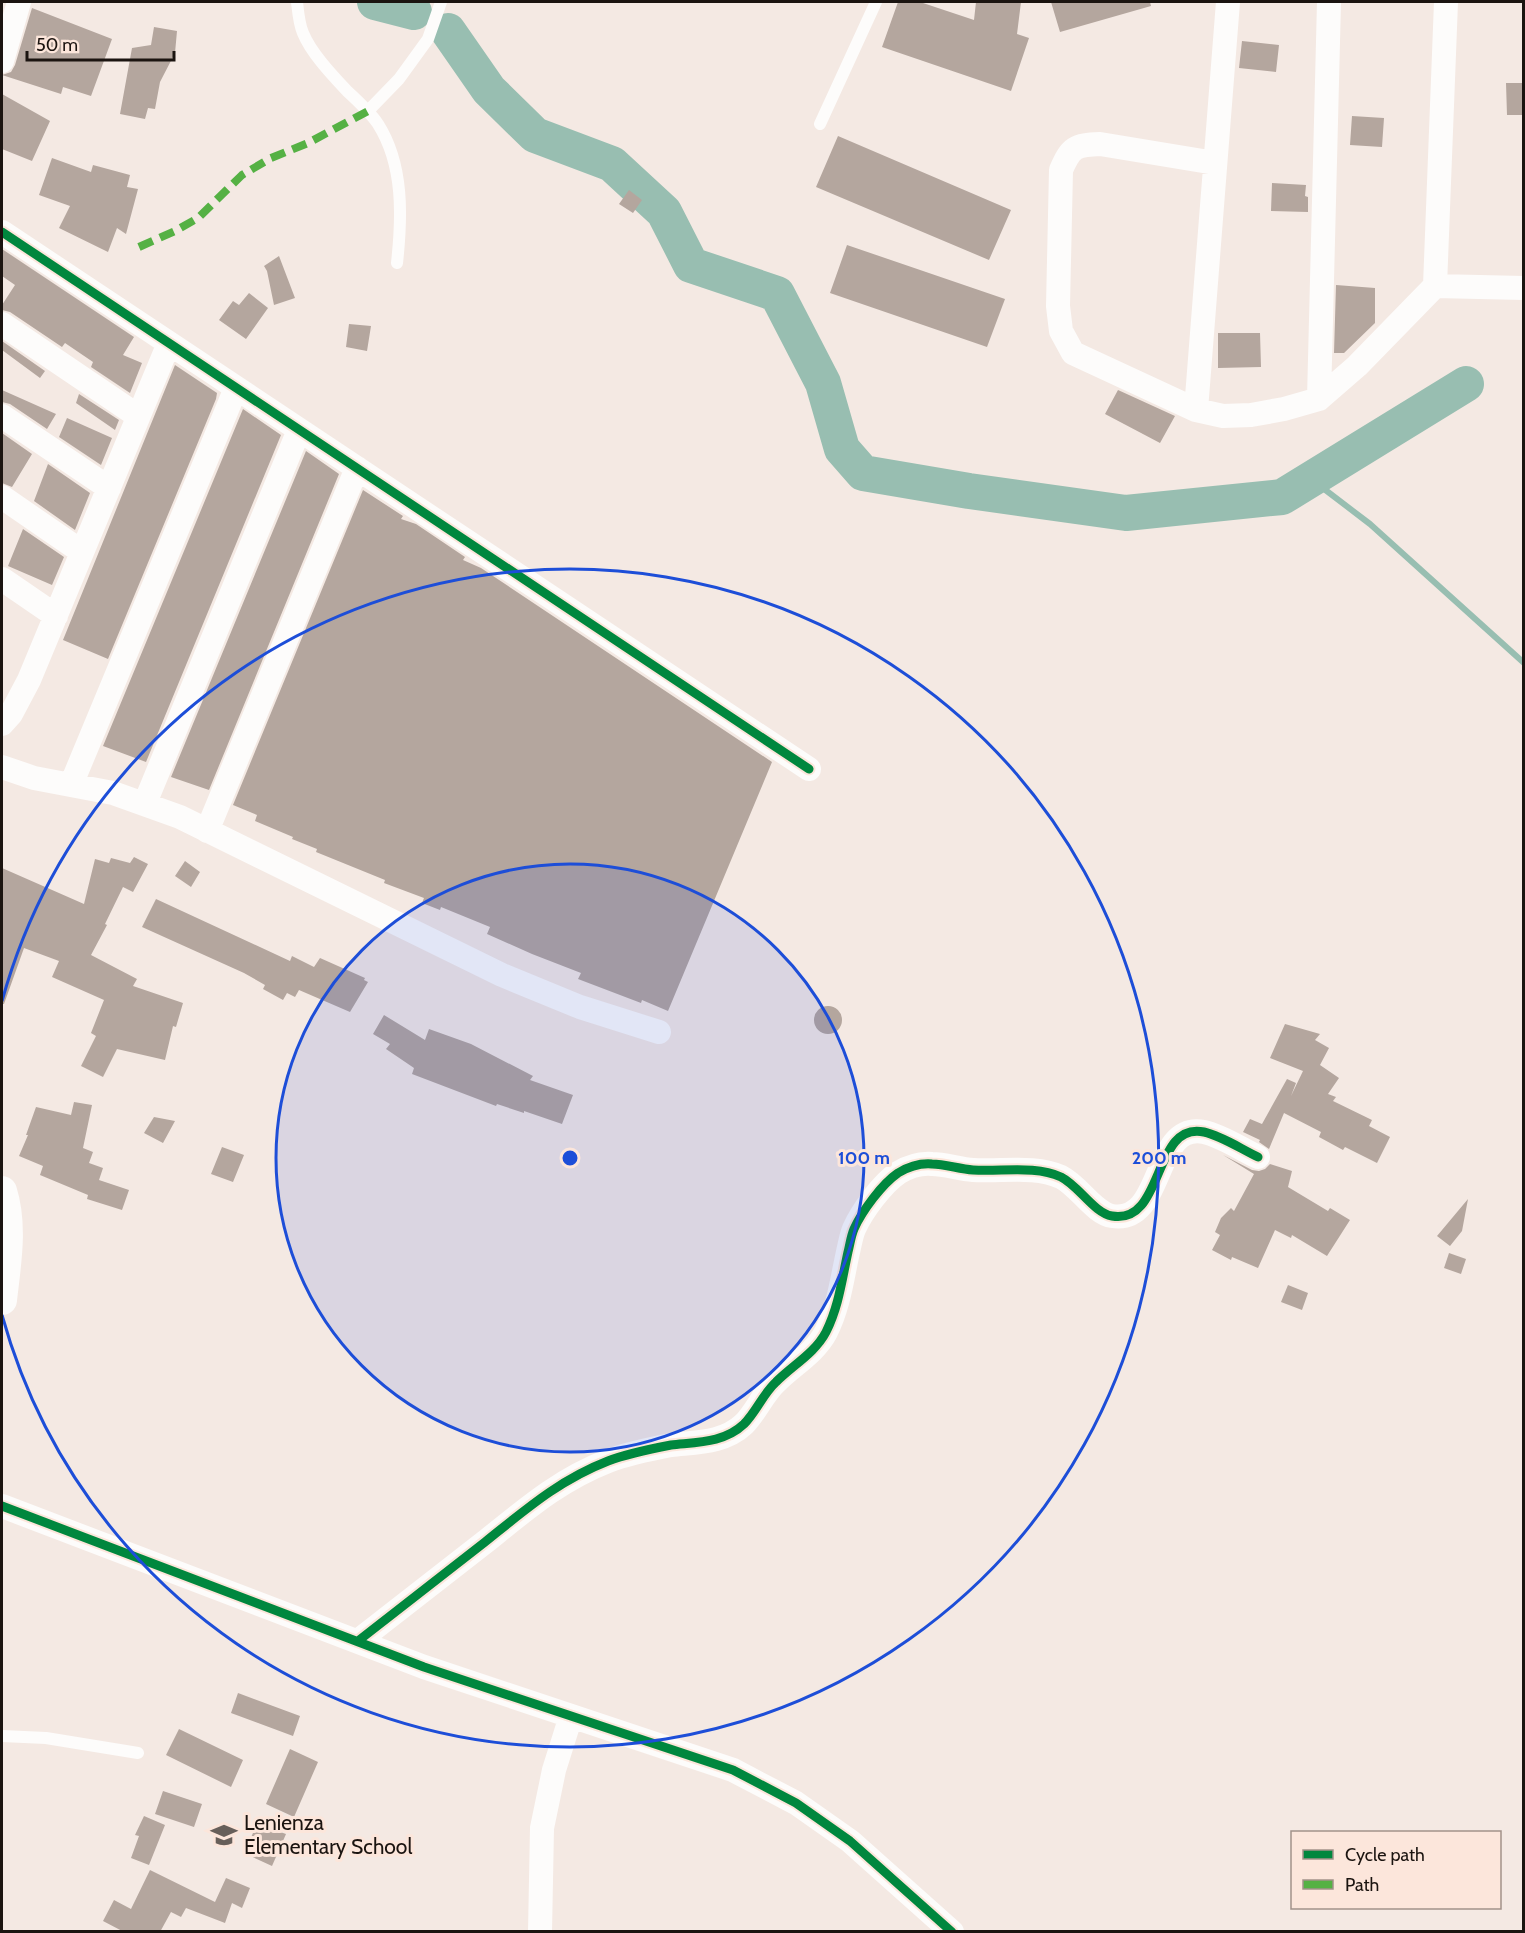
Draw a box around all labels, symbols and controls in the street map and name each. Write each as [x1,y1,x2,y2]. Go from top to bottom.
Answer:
scale bar [27,24,174,62]
text: 50 m [36,34,78,56]
text: 100 m [838,1147,890,1169]
text: 200 m [1132,1147,1186,1169]
centre of rings [560,1148,580,1168]
place label: Lenienza Elementary School [244,1810,412,1859]
school or university icon: Lenienza Elementary School [209,1820,239,1850]
legend [1291,1831,1501,1909]
text: Cycle path [1345,1844,1425,1866]
text: Path [1345,1874,1379,1896]

